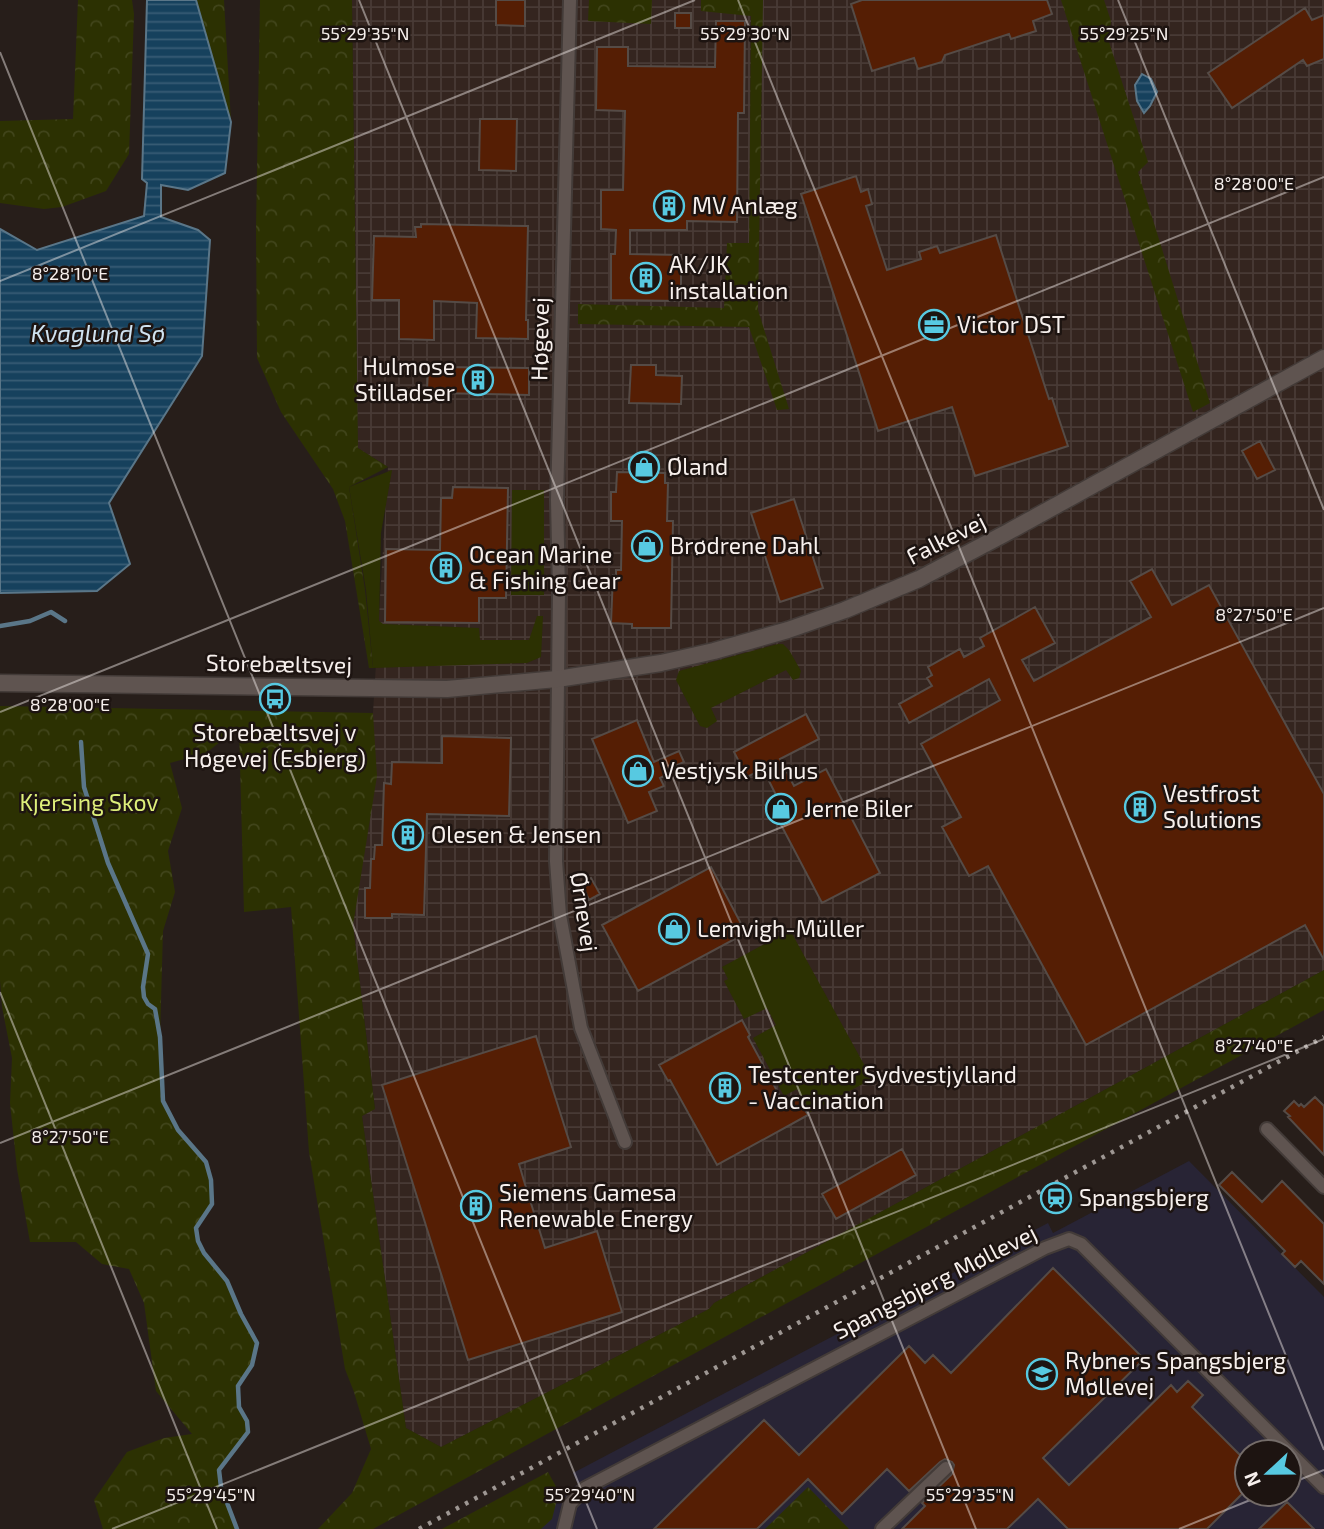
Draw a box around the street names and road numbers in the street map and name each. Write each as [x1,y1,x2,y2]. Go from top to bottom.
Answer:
street label: Høgevej [524,297,554,381]
street label: Falkevej [901,506,990,570]
street label: Storebæltsvej [206,648,352,678]
street label: Ørnevej [566,870,604,954]
street label: Spangsbjerg Møllevej [828,1218,1041,1345]

